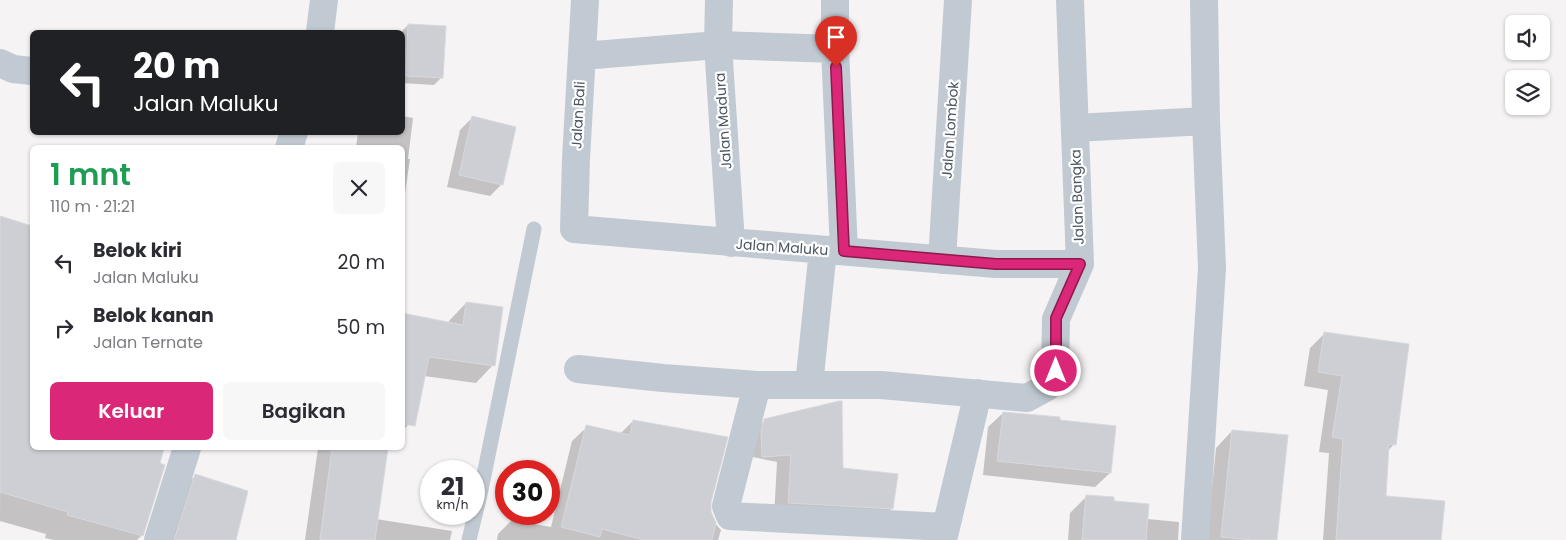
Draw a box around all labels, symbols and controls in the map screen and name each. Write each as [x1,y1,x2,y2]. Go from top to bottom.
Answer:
map controls [1505,15,1550,115]
button: sound [1505,15,1550,60]
pin [815,16,857,67]
icon: arrive [822,23,850,51]
text: 20 m [133,41,220,90]
icon: left [50,50,115,115]
button: layers [1505,70,1550,115]
street label: Jalan Madura [710,72,736,170]
street label: Jalan Lombok [937,80,963,179]
street label: Jalan Bali [566,81,590,149]
text: Jalan Maluku [133,88,279,119]
street label: Jalan Bangka [1065,149,1089,245]
text: 1 mnt [50,153,131,196]
button: close [333,162,385,214]
text: 110 m · 21:21 [50,195,135,218]
street label: Jalan Maluku [735,234,829,260]
text: Belok kiri [93,237,182,264]
icon: left [50,249,78,277]
text: 20 m [337,249,385,276]
text: Jalan Maluku [93,266,199,289]
text: Belok kanan [93,302,214,329]
icon: right [50,314,78,342]
text: 50 m [336,314,385,341]
text: Jalan Ternate [93,331,203,354]
position arrow [1029,344,1081,396]
button: Keluar [50,382,213,440]
button: Bagikan [223,382,385,440]
speed limit sign: 30 [495,460,560,525]
text: 21 [441,469,464,504]
text: km/h [437,496,468,513]

